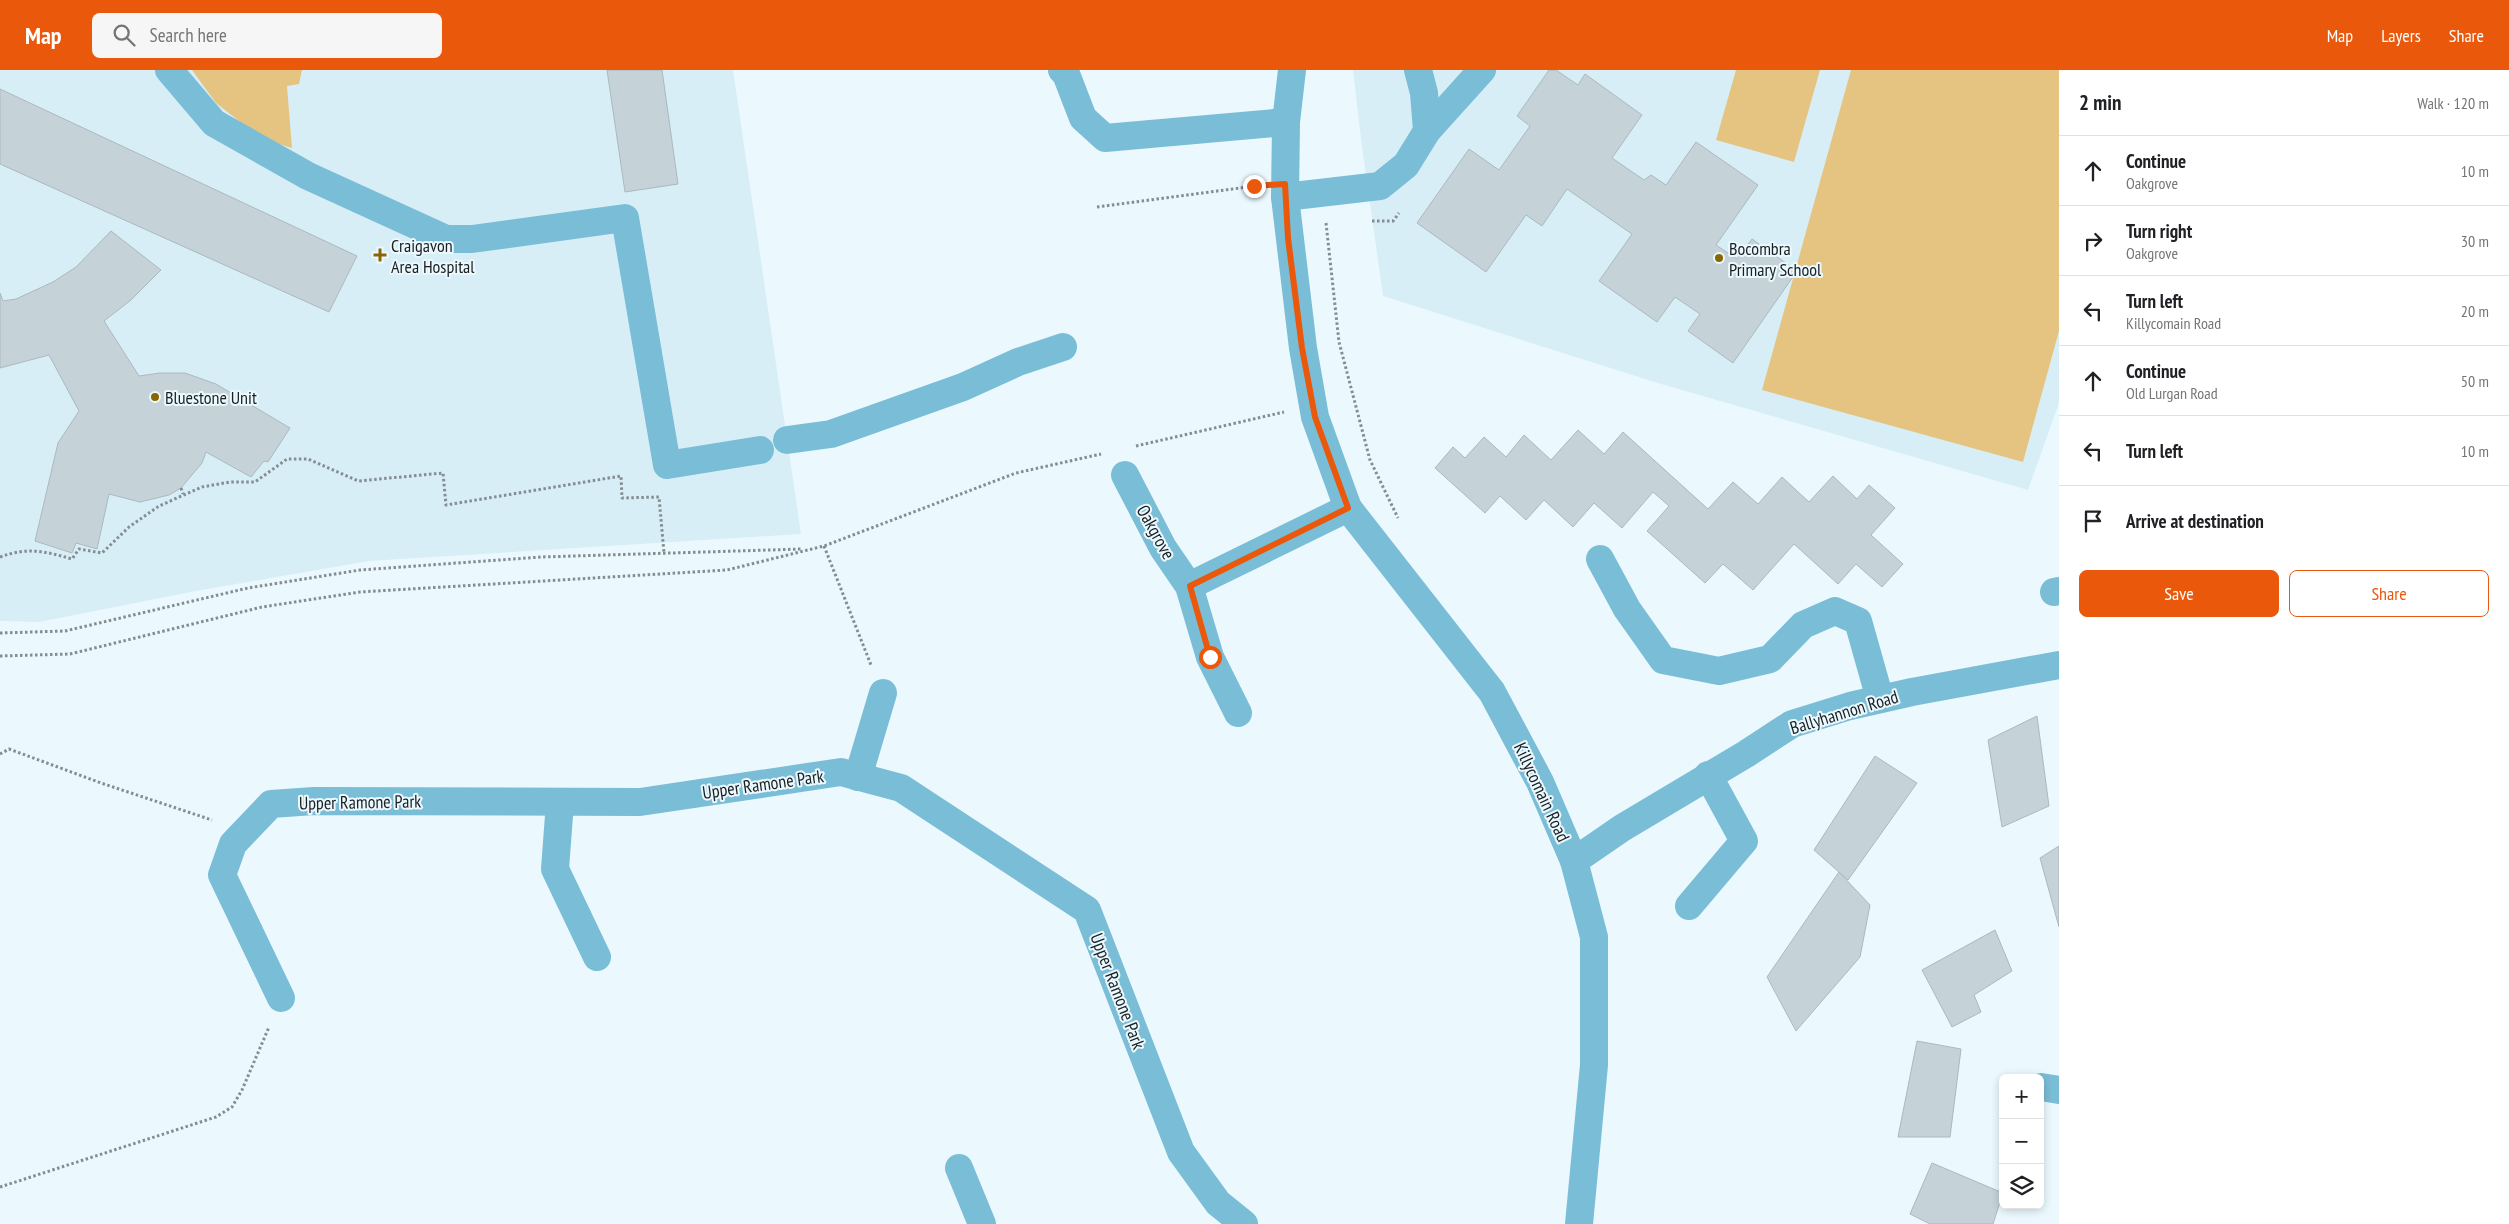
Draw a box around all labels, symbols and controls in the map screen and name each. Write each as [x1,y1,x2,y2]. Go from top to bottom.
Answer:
search box [92,13,442,58]
text: Map [25,20,62,51]
icon: search [110,21,138,49]
text: Search here [150,23,227,47]
text: Map [2327,24,2353,47]
text: Layers [2381,24,2421,47]
text: Share [2449,24,2484,47]
text: 2 min [2079,89,2121,116]
text: Walk · 120 m [2417,93,2489,113]
text: Continue [2126,149,2186,173]
icon: ahead [2079,157,2107,185]
text: 10 m [2461,161,2489,181]
text: Oakgrove [2126,173,2178,193]
route end [1243,175,1266,198]
text: Turn right [2126,219,2192,243]
icon: right [2079,227,2107,255]
text: 30 m [2461,231,2489,251]
place label: Craigavon Area Hospital [391,234,475,278]
place label: Bocombra Primary School [1729,237,1822,281]
text: Oakgrove [2126,243,2178,263]
marker: Craigavon Area Hospital [373,248,387,262]
marker: Bocombra Primary School [1713,252,1725,264]
text: Turn left [2126,289,2183,313]
icon: left [2079,297,2107,325]
text: 20 m [2461,301,2489,321]
text: Killycomain Road [2126,313,2221,333]
text: Continue [2126,359,2186,383]
icon: ahead [2079,367,2107,395]
text: 50 m [2461,371,2489,391]
text: Old Lurgan Road [2126,383,2218,403]
place label: Bluestone Unit [165,386,257,409]
marker: Bluestone Unit [149,391,161,403]
icon: left [2079,437,2107,465]
text: Turn left [2126,439,2183,463]
text: 10 m [2461,441,2489,461]
street label: Oakgrove [1132,501,1180,563]
icon: arrive [2079,507,2107,535]
text: Arrive at destination [2126,509,2264,533]
button: Save [2079,570,2279,617]
button: Share [2289,570,2489,617]
route start [1199,646,1222,669]
street label: Ballyhannon Road [1787,685,1901,739]
street label: Killycomain Road [1509,739,1575,845]
street label: Upper Ramone Park [701,764,825,804]
street label: Upper Ramone Park [299,789,421,815]
street label: Upper Ramone Park [1085,930,1151,1052]
map controls [1999,1074,2044,1209]
button: + [1999,1074,2044,1119]
button: − [1999,1119,2044,1164]
button: layers [1999,1164,2044,1209]

